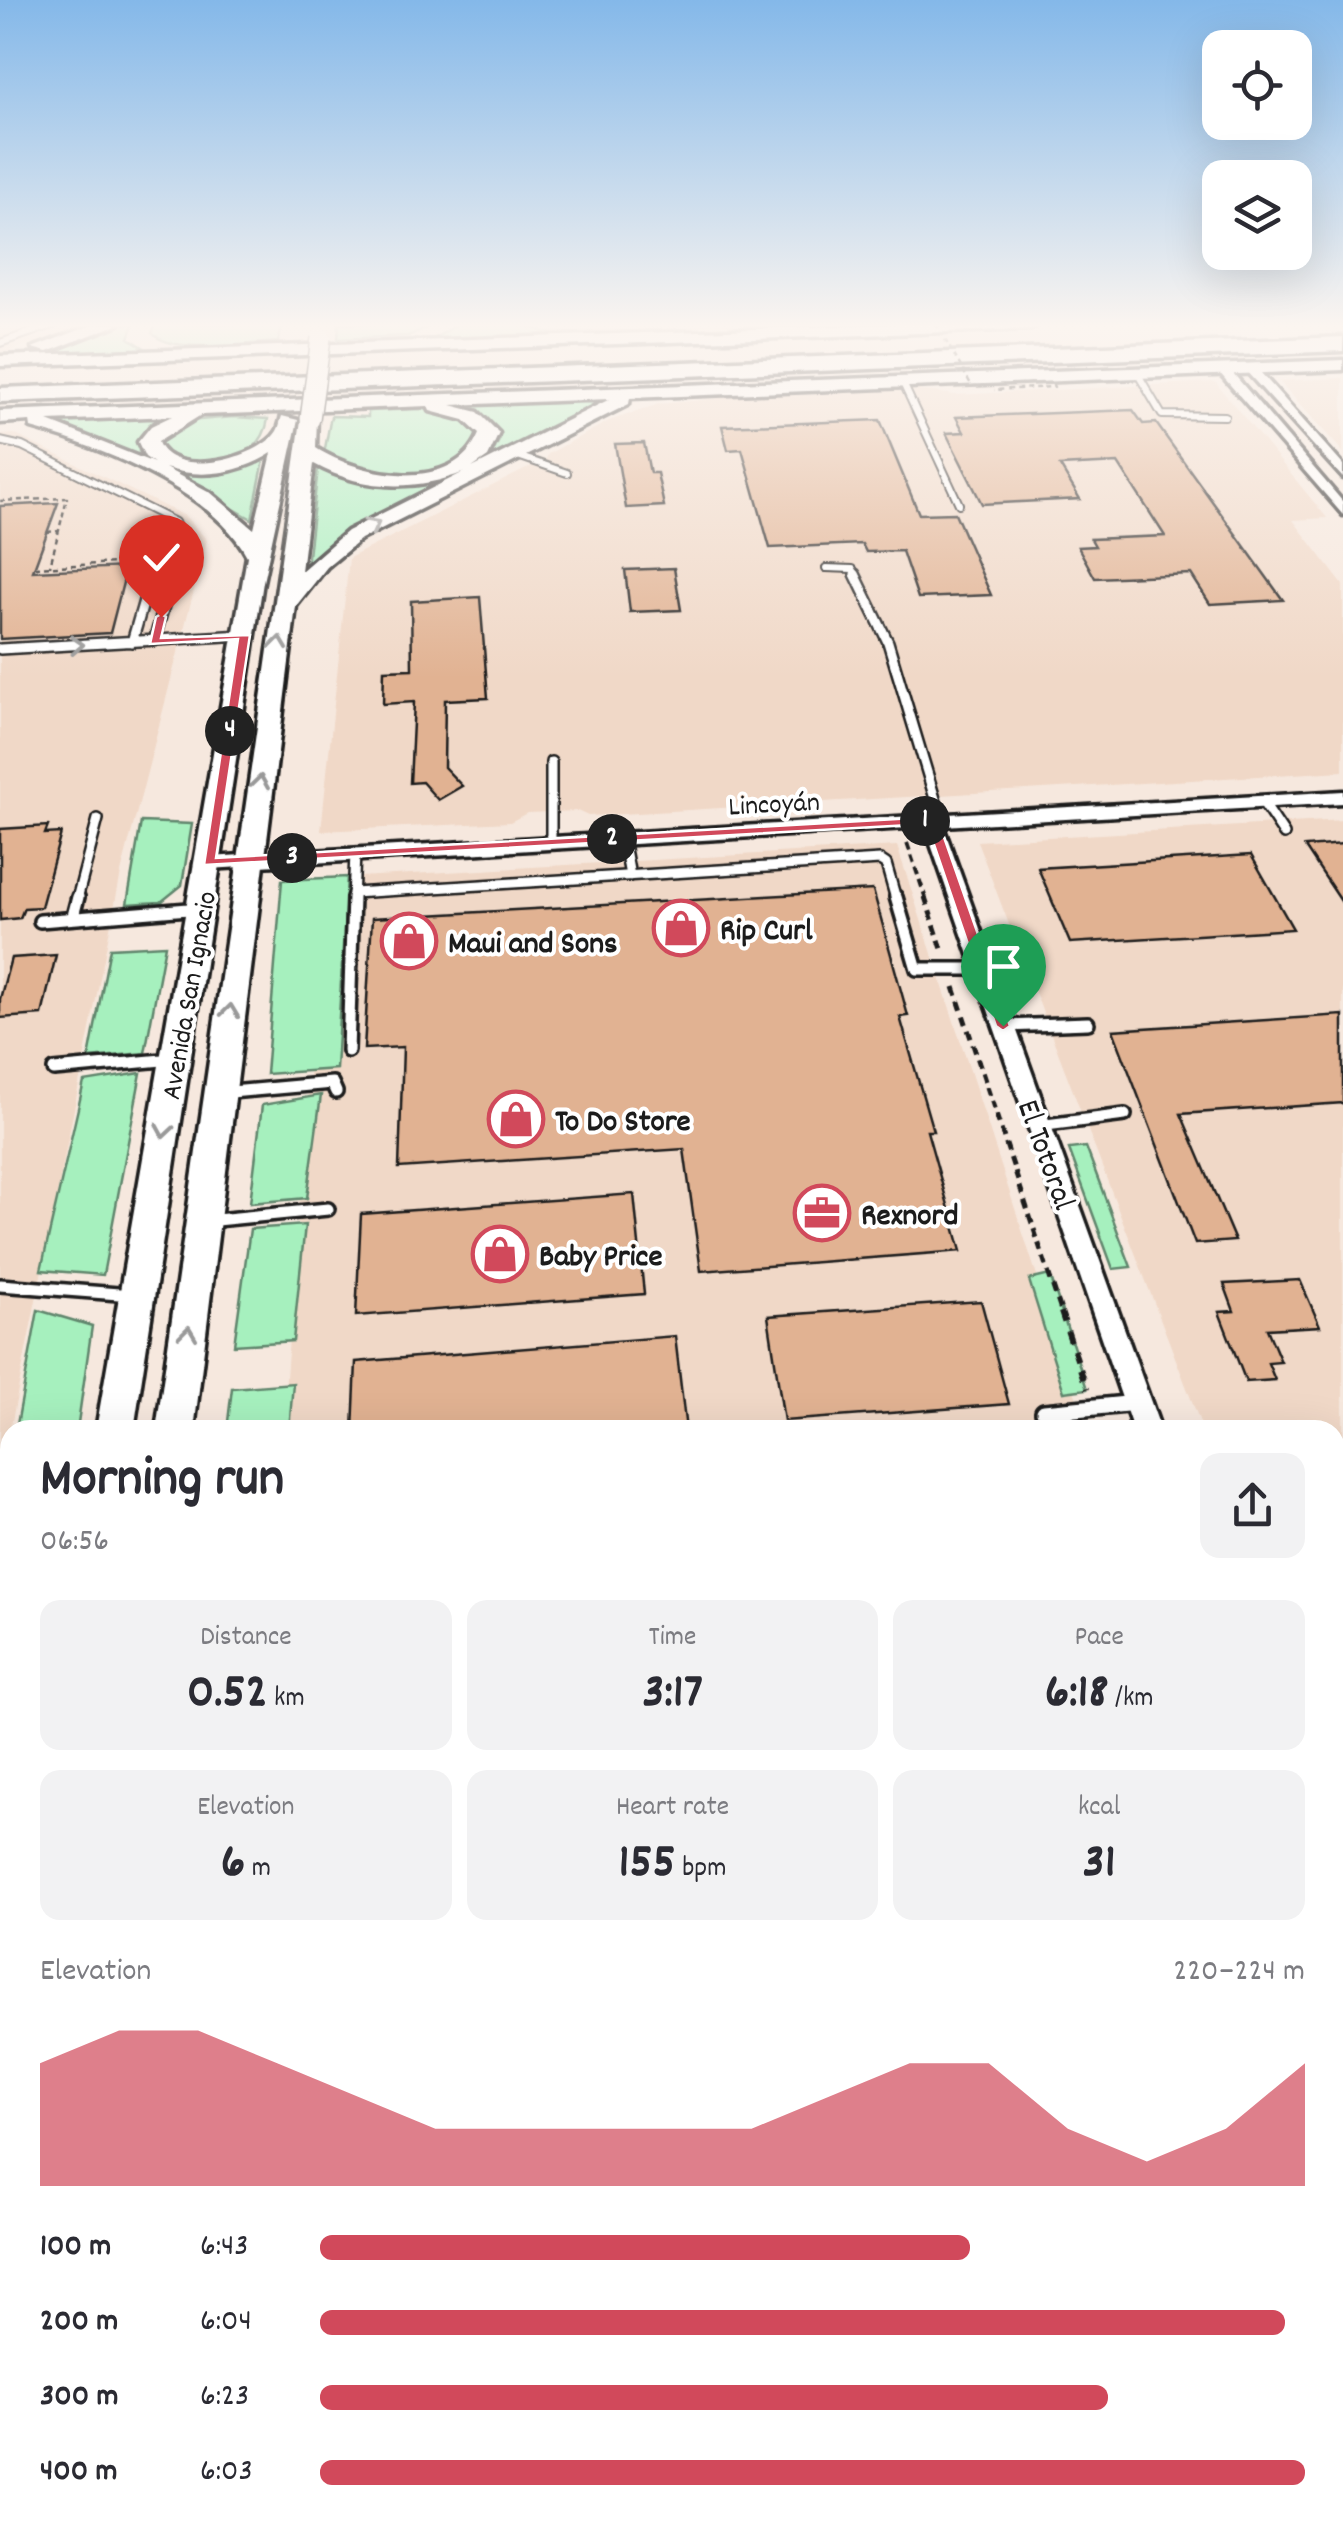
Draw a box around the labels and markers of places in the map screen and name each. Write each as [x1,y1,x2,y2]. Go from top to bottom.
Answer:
pin [119,515,204,618]
pin: 4 [205,706,255,756]
pin: 1 [900,796,950,846]
pin: 2 [587,814,637,864]
pin: 3 [267,833,317,883]
shop icon: Rip Curl [651,898,711,958]
place label: Rip Curl [720,910,813,956]
shop icon: Maui and Sons [379,911,439,971]
place label: Maui and Sons [448,923,617,969]
pin [961,924,1046,1027]
shop icon: To Do Store [486,1089,546,1149]
place label: To Do Store [555,1101,691,1147]
office icon: Rexnord [792,1183,852,1243]
place label: Rexnord [861,1195,958,1241]
shop icon: Baby Price [470,1224,530,1284]
place label: Baby Price [539,1236,663,1282]

